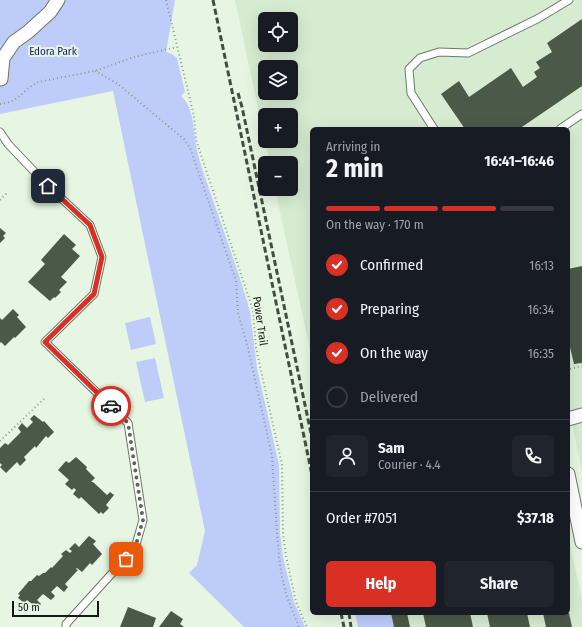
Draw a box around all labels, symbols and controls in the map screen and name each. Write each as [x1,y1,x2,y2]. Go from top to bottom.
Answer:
map controls [258,12,298,196]
button: locate [258,12,298,52]
park label: Edora Park [29,45,78,58]
button: layers [258,60,298,100]
button: + [258,108,298,148]
text: Arriving in [326,139,380,154]
text: 16:41–16:46 [484,152,554,170]
text: 2 min [326,153,384,184]
button: − [258,156,298,196]
pin [31,169,65,203]
icon: home [37,175,59,197]
text: On the way · 170 m [326,217,424,232]
icon: check [326,254,348,276]
text: Confirmed [360,256,423,274]
text: 16:13 [529,258,554,273]
street label: Power Trail [250,296,270,347]
icon: check [326,298,348,320]
text: Preparing [360,300,419,318]
text: 16:34 [528,302,554,317]
icon: check [326,342,348,364]
text: On the way [360,344,428,362]
text: 16:35 [528,346,554,361]
courier [91,386,131,426]
text: Delivered [360,388,418,406]
icon: car [100,395,122,417]
button: person [326,435,368,477]
button: phone [512,435,554,477]
text: Sam [378,439,405,457]
text: Courier · 4.4 [378,457,441,472]
text: Order #7051 [326,509,397,527]
text: $37.18 [517,509,554,527]
pin [109,542,143,576]
icon: bag [115,548,137,570]
button: Help [326,561,436,607]
button: Share [444,561,554,607]
scale bar [12,599,99,618]
text: 50 m [18,601,40,614]

